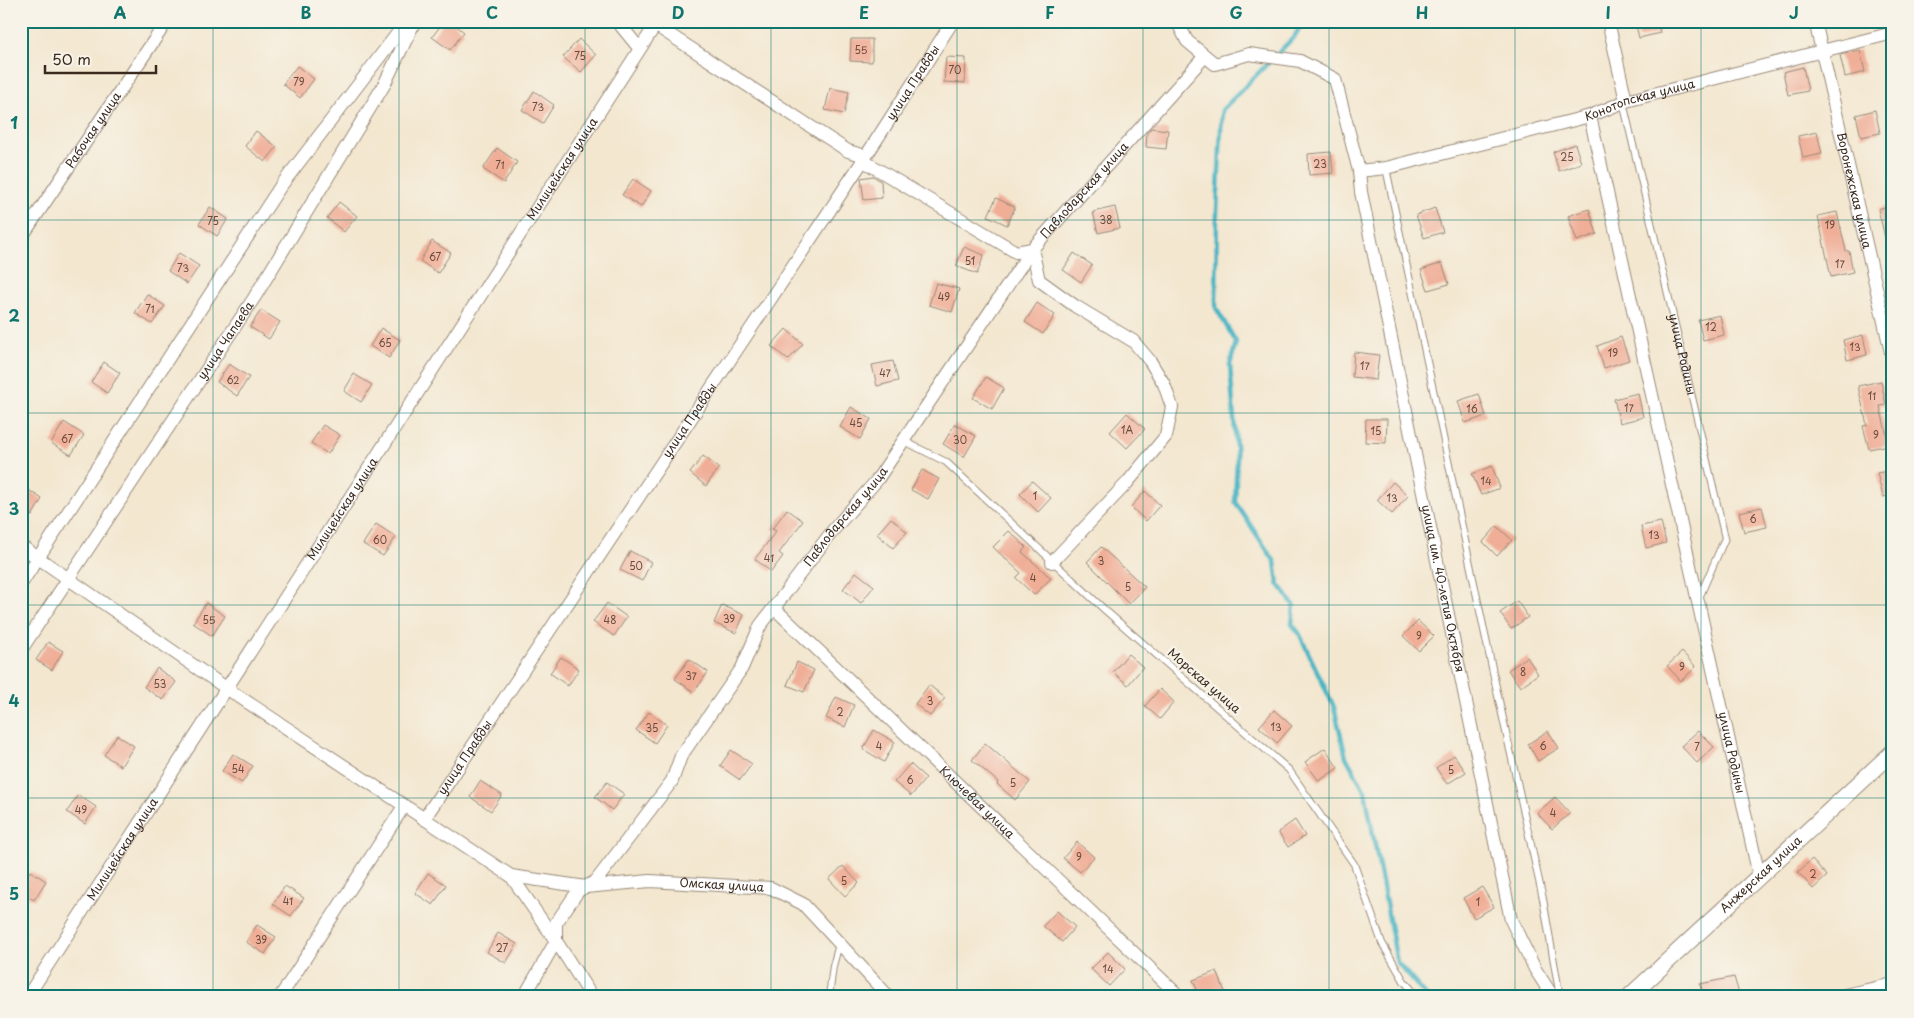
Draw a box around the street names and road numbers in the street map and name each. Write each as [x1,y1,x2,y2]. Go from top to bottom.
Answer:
street label: улица Правды [881,41,943,123]
street label: Конотопская улица [1583,74,1697,125]
street label: Рабочая улица [61,88,125,171]
street label: Милицейская улица [522,113,602,223]
street label: Воронежская улица [1833,130,1877,251]
street label: Павлодарская улица [1036,137,1132,242]
street label: улица Чапаева [192,297,258,383]
street label: улица Родины [1665,311,1701,397]
street label: улица Правды [657,379,720,461]
street label: Милицейская улица [302,453,382,563]
street label: Павлодарская улица [799,462,892,570]
street label: улица им. 40-летия Октября [1418,503,1470,674]
street label: Морская улица [1164,643,1245,717]
street label: улица Родины [1715,710,1750,795]
street label: улица Правды [433,716,496,798]
street label: Ключевая улица [936,761,1019,842]
street label: Милицейская улица [82,793,162,904]
street label: Анжерская улица [1715,831,1806,916]
street label: Омская улица [679,873,765,896]

